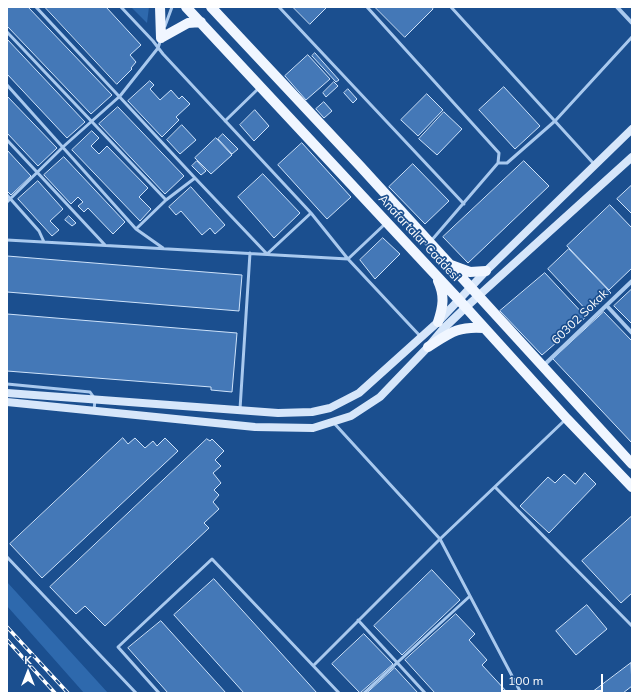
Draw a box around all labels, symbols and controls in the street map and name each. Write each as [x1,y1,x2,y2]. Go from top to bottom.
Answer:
street label: Anafartalar Caddesi [375,192,463,284]
street label: 60302 Sokak [549,286,611,348]
north arrow [8,652,48,692]
text: K [24,653,32,667]
scale bar [503,666,605,692]
text: 100 m [508,673,543,688]

